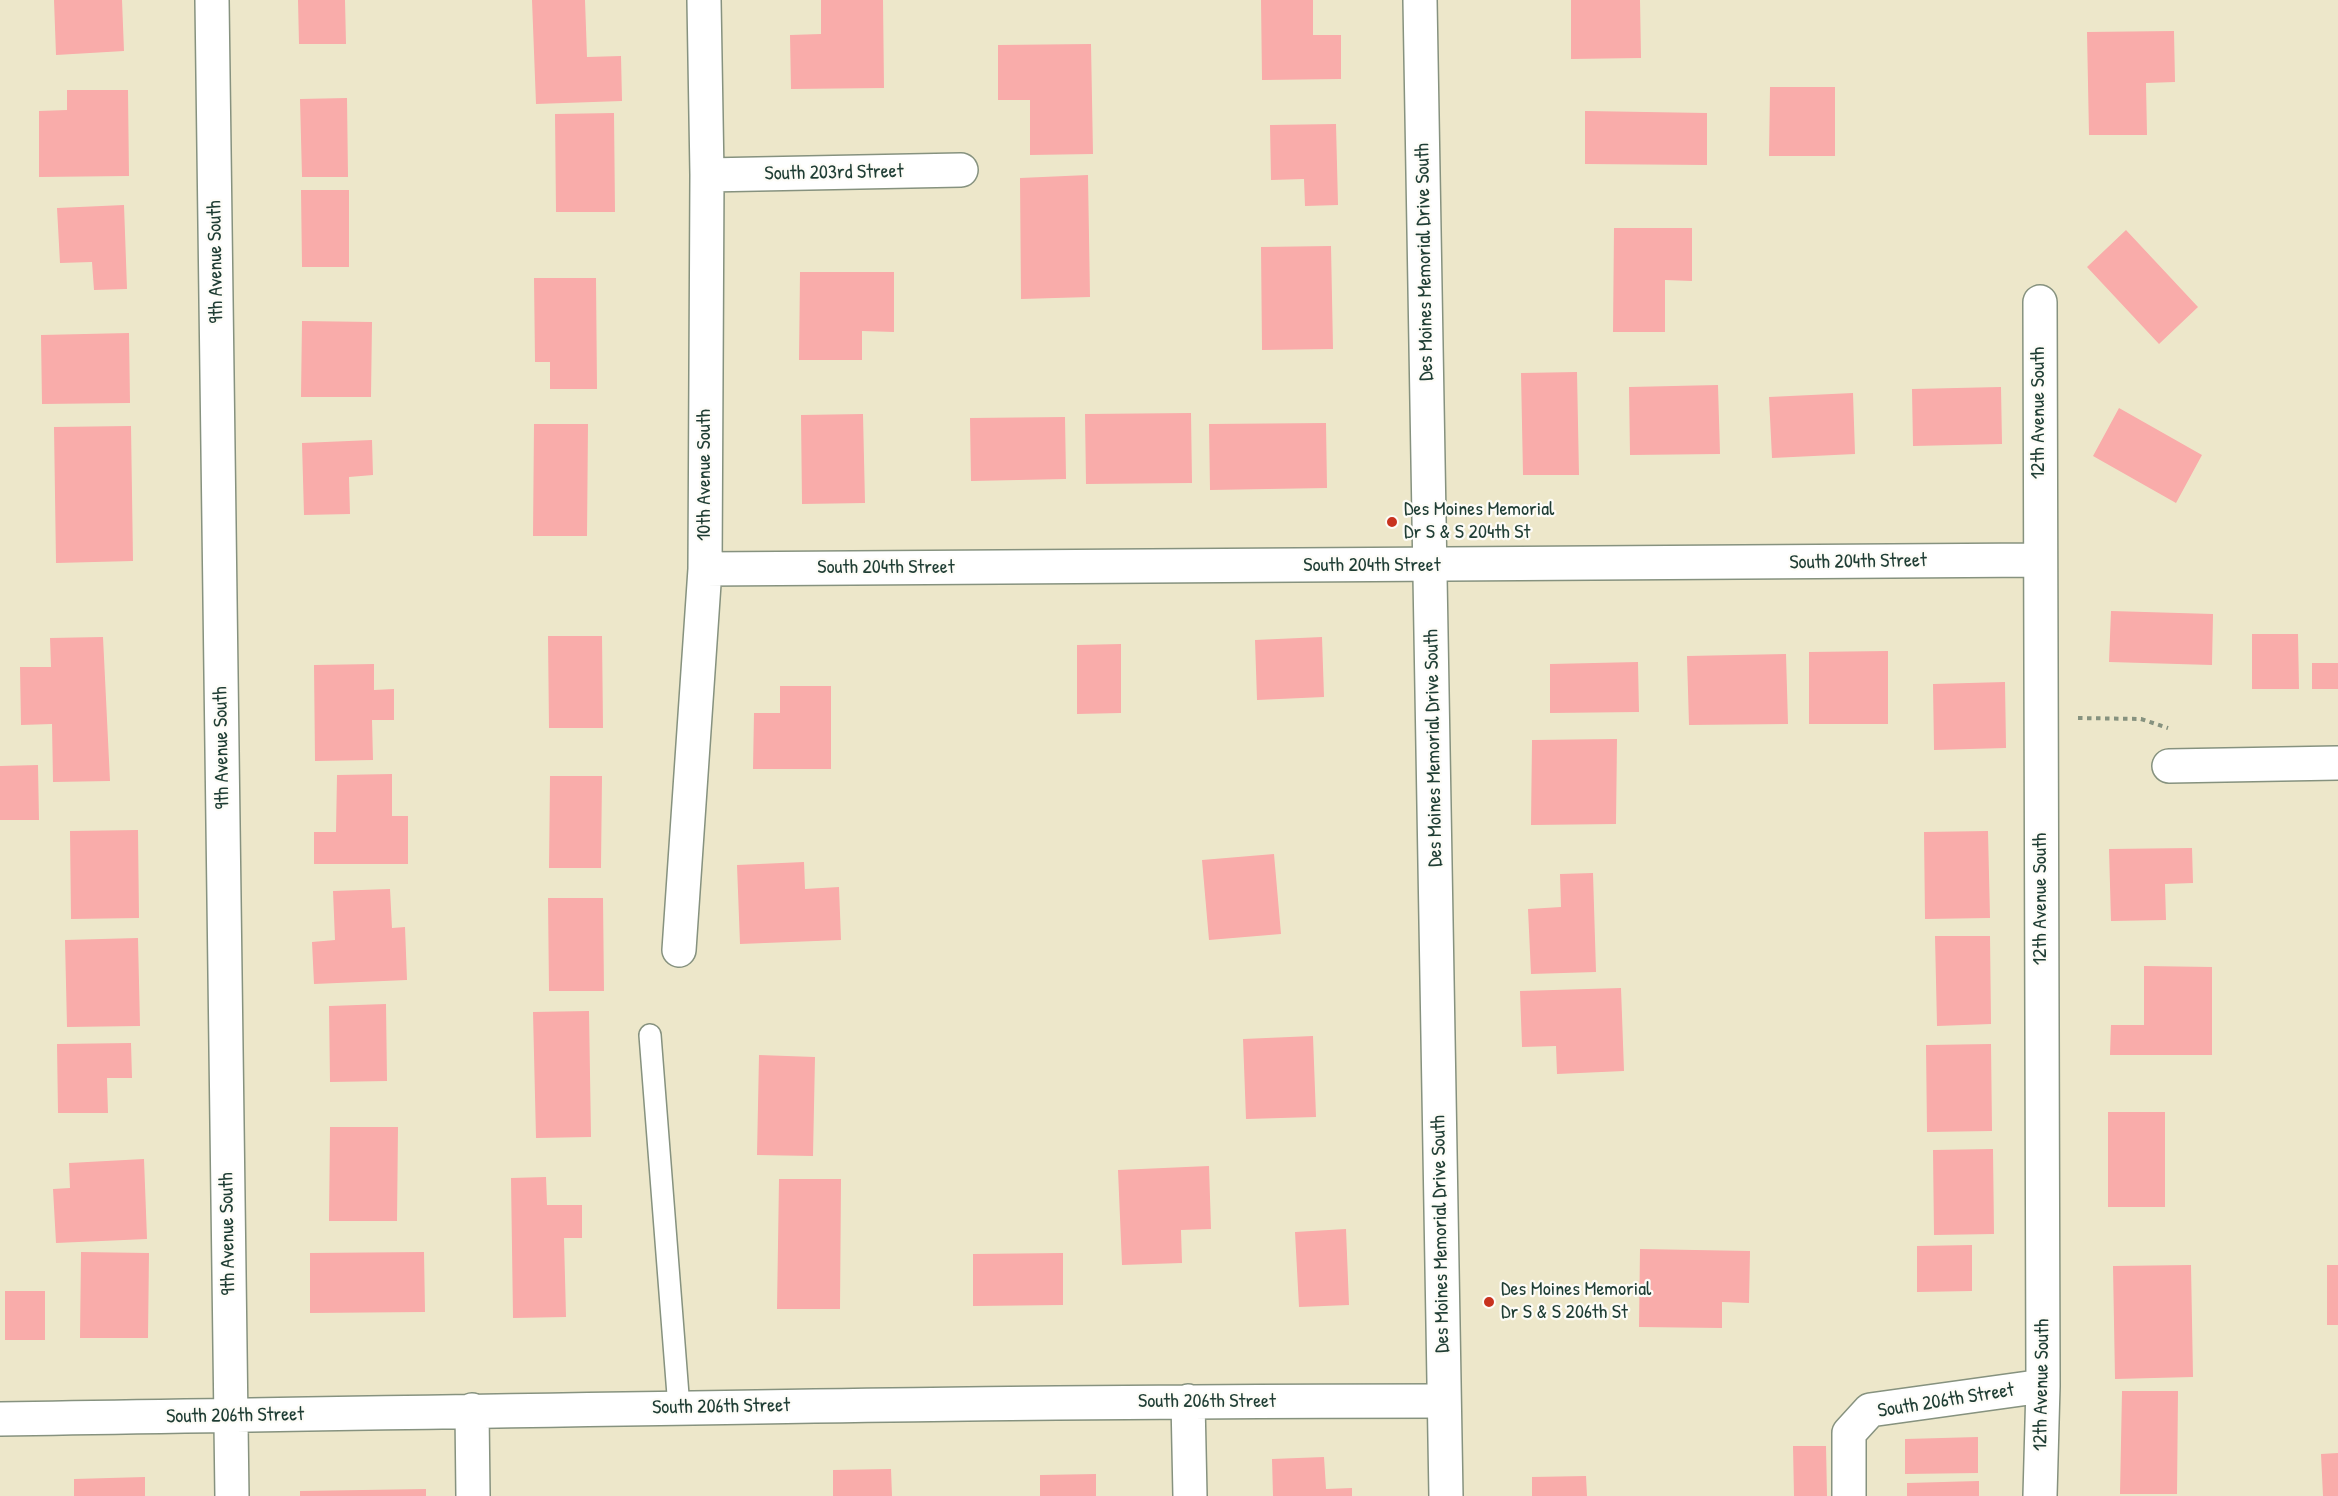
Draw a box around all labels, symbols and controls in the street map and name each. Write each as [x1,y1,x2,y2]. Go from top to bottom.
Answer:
street label: Des Moines Memorial Drive South [1411,143,1439,381]
street label: South 203rd Street [764,160,904,186]
street label: 9th Avenue South [203,200,229,324]
street label: 12th Avenue South [2027,347,2051,479]
street label: 10th Avenue South [693,409,717,541]
place label: Des Moines Memorial Dr S & S 204th St [1404,498,1554,545]
marker: Des Moines Memorial Dr S & S 204th St [1385,515,1399,529]
street label: South 204th Street [1789,549,1927,575]
street label: South 204th Street [1303,554,1441,578]
street label: South 204th Street [817,556,955,580]
street label: Des Moines Memorial Drive South [1420,629,1448,867]
street label: 9th Avenue South [209,686,235,810]
street label: 12th Avenue South [2029,833,2053,965]
street label: Des Moines Memorial Drive South [1427,1115,1455,1353]
street label: 9th Avenue South [215,1172,241,1296]
place label: Des Moines Memorial Dr S & S 206th St [1501,1278,1651,1325]
marker: Des Moines Memorial Dr S & S 206th St [1482,1295,1496,1309]
street label: 12th Avenue South [2029,1319,2055,1451]
street label: South 206th Street [1876,1378,2016,1424]
street label: South 206th Street [1138,1390,1276,1414]
street label: South 206th Street [652,1394,790,1420]
street label: South 206th Street [166,1403,304,1429]

